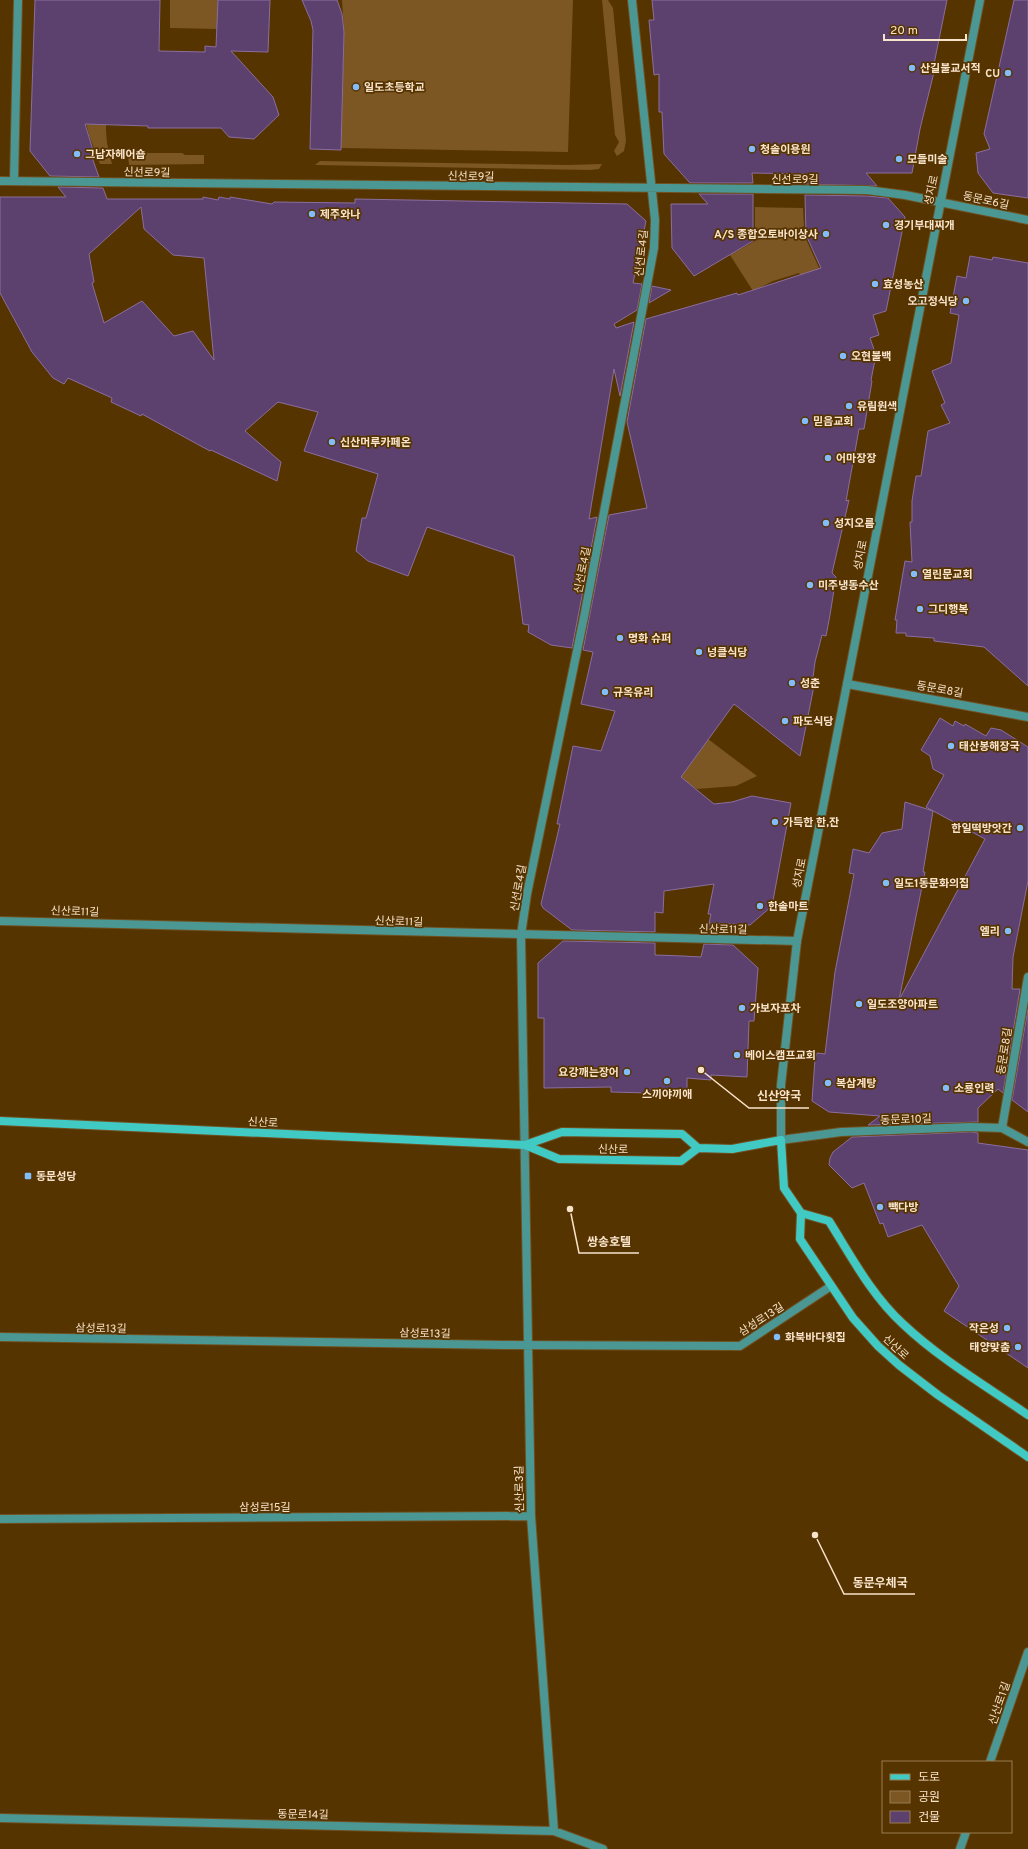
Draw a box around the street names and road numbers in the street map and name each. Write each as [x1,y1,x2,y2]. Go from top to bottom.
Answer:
street label: 신선로9길 [123,166,171,180]
street label: 신선로9길 [447,170,495,184]
street label: 신선로9길 [771,173,819,187]
street label: 성지로 [922,174,942,207]
street label: 동문로6길 [961,189,1010,213]
street label: 신선로4길 [633,229,651,277]
street label: 성지로 [851,539,871,571]
street label: 신선로4길 [572,546,594,595]
street label: 동문로8길 [915,679,964,701]
street label: 성지로 [790,857,810,889]
street label: 신선로4길 [508,864,530,913]
street label: 신산로11길 [50,904,100,920]
street label: 신산로11길 [374,914,424,930]
street label: 신산로11길 [699,923,747,937]
street label: 동문로8길 [994,1027,1016,1076]
street label: 동문로10길 [880,1112,932,1128]
street label: 신산로 [247,1115,278,1131]
street label: 신산로 [598,1143,628,1157]
street label: 삼성로13길 [736,1300,787,1340]
street label: 삼성로13길 [75,1322,127,1336]
street label: 삼성로13길 [399,1327,451,1341]
street label: 신산로 [879,1332,911,1363]
street label: 신산로3길 [513,1465,527,1513]
street label: 삼성로15길 [239,1501,291,1515]
street label: 신산로1길 [986,1680,1014,1727]
street label: 동문로14길 [277,1808,329,1822]

